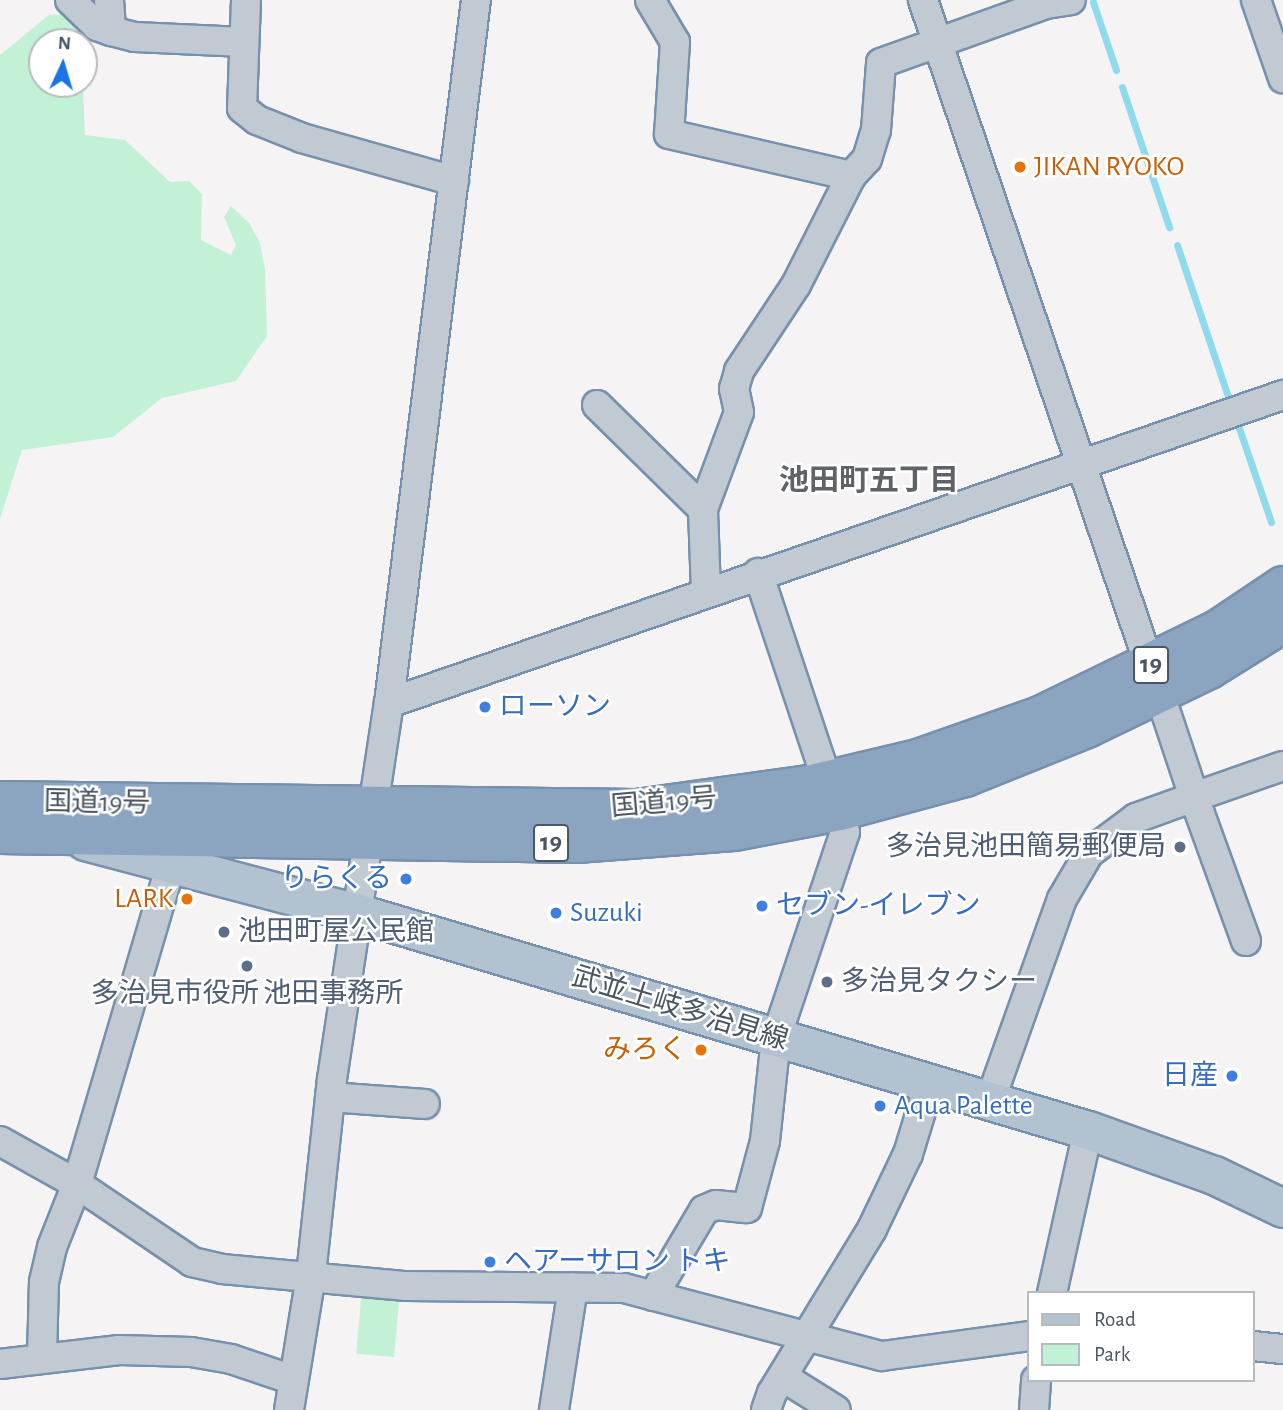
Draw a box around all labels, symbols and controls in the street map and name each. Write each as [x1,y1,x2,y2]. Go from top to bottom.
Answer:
north arrow [28,28,98,98]
text: N [57,34,72,53]
place label: JIKAN RYOKO [1034,150,1184,184]
marker: JIKAN RYOKO [1012,159,1028,175]
district label: 池田町五丁目 [779,463,959,499]
road number: 19 [1132,642,1170,688]
place label: ローソン [499,690,611,724]
marker: ローソン [477,699,493,715]
street label: 国道19号 [609,782,719,824]
street label: 国道19号 [43,785,151,821]
road number: 19 [532,820,570,866]
place label: 多治見池田簡易郵便局 [886,830,1166,864]
marker: 多治見池田簡易郵便局 [1172,839,1188,855]
place label: りらくる [280,862,392,896]
marker: りらくる [398,871,414,887]
place label: LARK [114,882,173,916]
place label: セブン-イレブン [776,889,981,923]
marker: LARK [179,891,195,907]
place label: Suzuki [570,896,643,930]
marker: セブン-イレブン [754,898,770,914]
marker: Suzuki [548,905,564,921]
place label: 池田町屋公民館 [238,915,434,949]
marker: 池田町屋公民館 [216,924,232,940]
marker: 多治見市役所 池田事務所 [239,958,255,974]
street label: 武並土岐多治見線 [568,960,792,1058]
place label: 多治見タクシー [841,965,1037,999]
marker: 多治見タクシー [819,974,835,990]
place label: 多治見市役所 池田事務所 [91,977,403,1011]
place label: みろく [603,1033,687,1067]
marker: みろく [693,1042,709,1058]
place label: 日産 [1162,1059,1218,1093]
marker: 日産 [1224,1068,1240,1084]
place label: Aqua Palette [894,1089,1033,1123]
marker: Aqua Palette [872,1098,888,1114]
place label: ヘアーサロン トキ [504,1245,731,1279]
marker: ヘアーサロン トキ [482,1254,498,1270]
legend [1028,1291,1255,1382]
text: Road [1094,1309,1136,1330]
text: Park [1094,1344,1130,1365]

